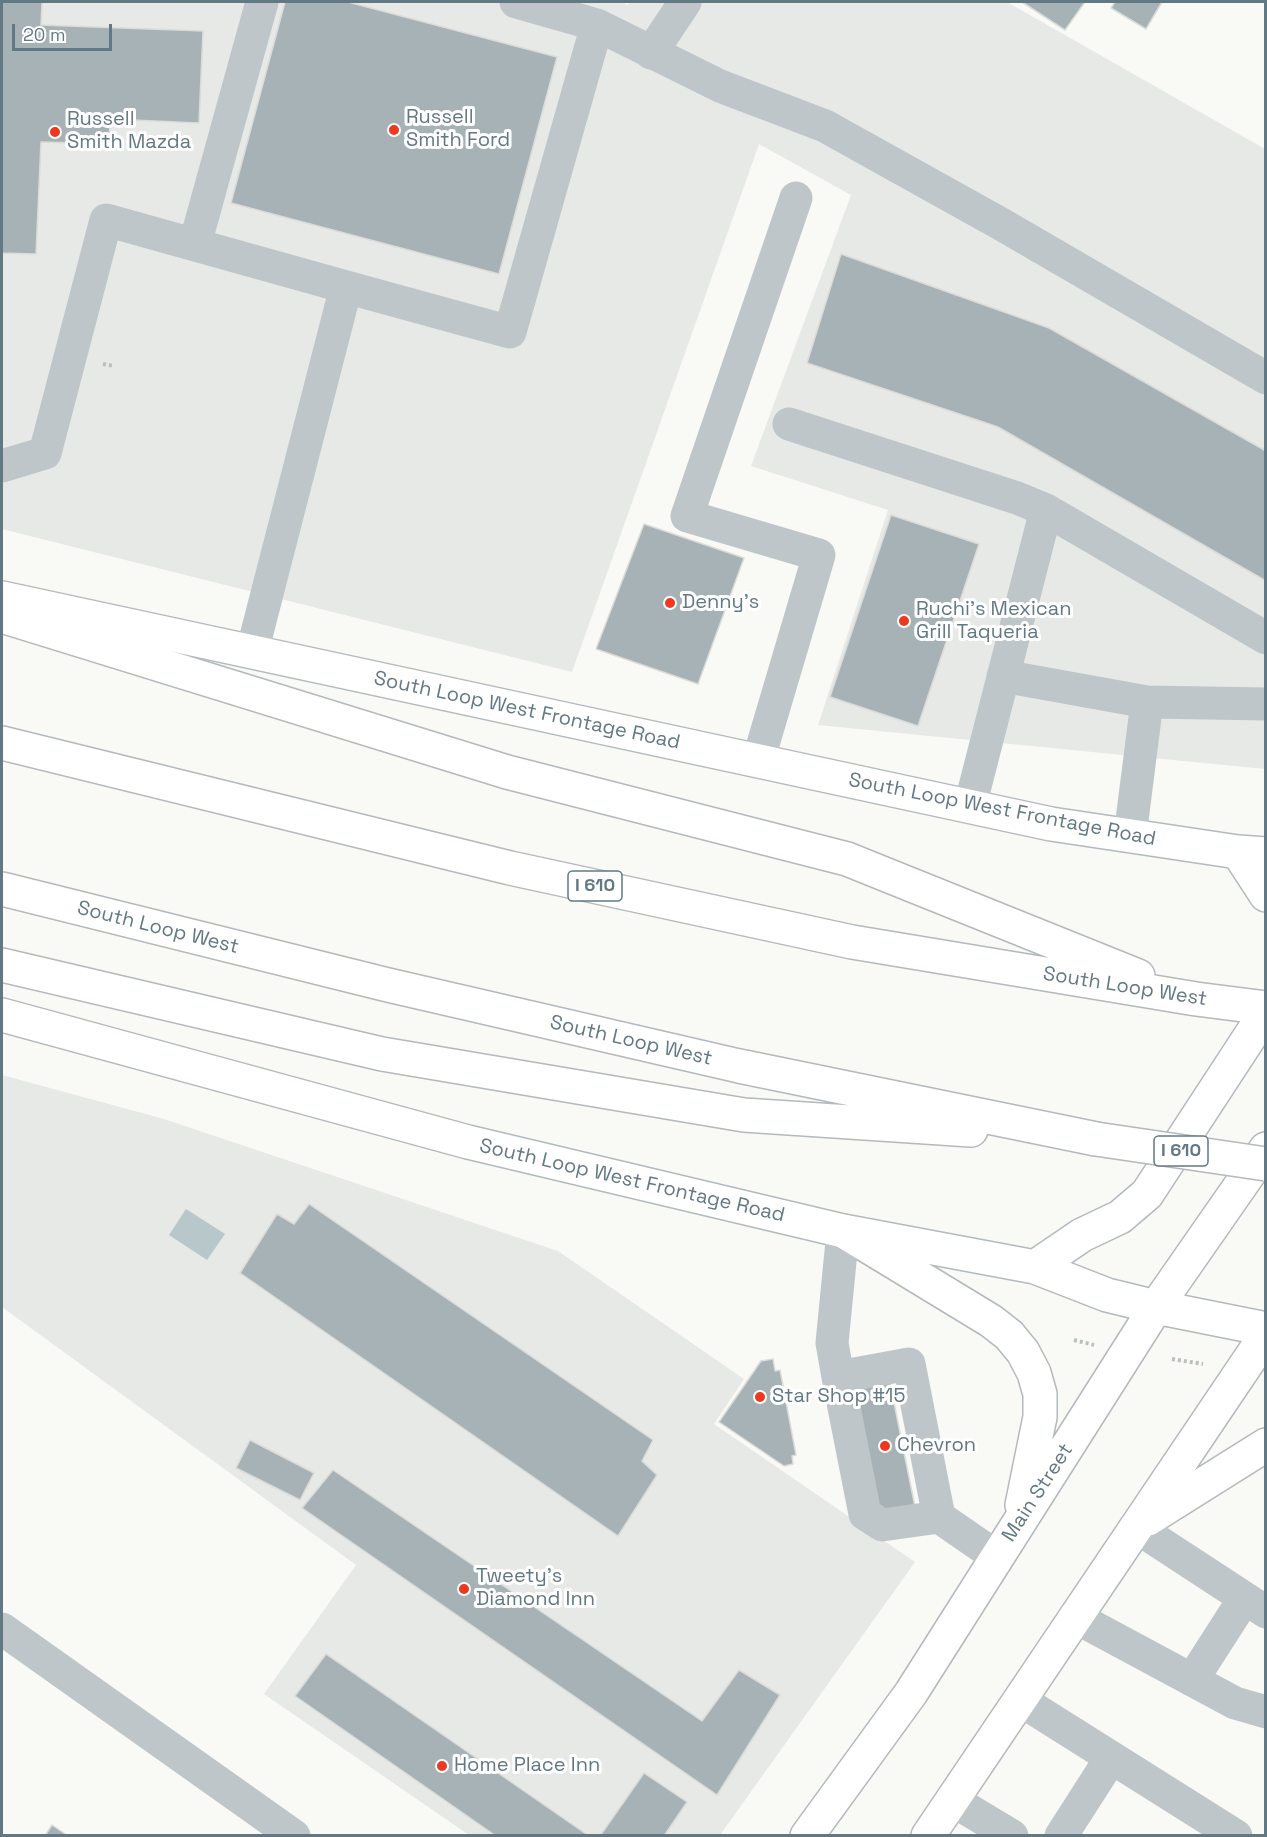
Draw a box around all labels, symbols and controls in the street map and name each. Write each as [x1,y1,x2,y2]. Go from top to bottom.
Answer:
scale bar [15,12,116,50]
text: 20 m [23,23,66,46]
place label: Russell Smith Ford [406,106,510,153]
place label: Russell Smith Mazda [67,108,191,155]
marker: Russell Smith Ford [387,123,401,137]
marker: Russell Smith Mazda [48,125,62,139]
place label: Denny's [682,591,759,615]
marker: Denny's [663,596,677,610]
place label: Ruchi's Mexican Grill Taqueria [916,598,1072,645]
marker: Ruchi's Mexican Grill Taqueria [897,614,911,628]
street label: South Loop West Frontage Road [372,667,682,755]
street label: South Loop West Frontage Road [846,768,1158,852]
road number: I 610 [568,871,622,901]
street label: South Loop West [75,896,241,960]
street label: South Loop West [1041,962,1209,1012]
street label: South Loop West [548,1011,714,1071]
street label: South Loop West Frontage Road [477,1134,787,1228]
road number: I 610 [1154,1136,1208,1166]
place label: Star Shop #15 [772,1385,905,1409]
marker: Star Shop #15 [753,1390,767,1404]
place label: Chevron [897,1434,976,1458]
marker: Chevron [878,1439,892,1453]
street label: Main Street [997,1439,1079,1547]
place label: Tweety's Diamond Inn [476,1565,595,1612]
marker: Tweety's Diamond Inn [457,1582,471,1596]
place label: Home Place Inn [454,1754,600,1778]
marker: Home Place Inn [435,1759,449,1773]

